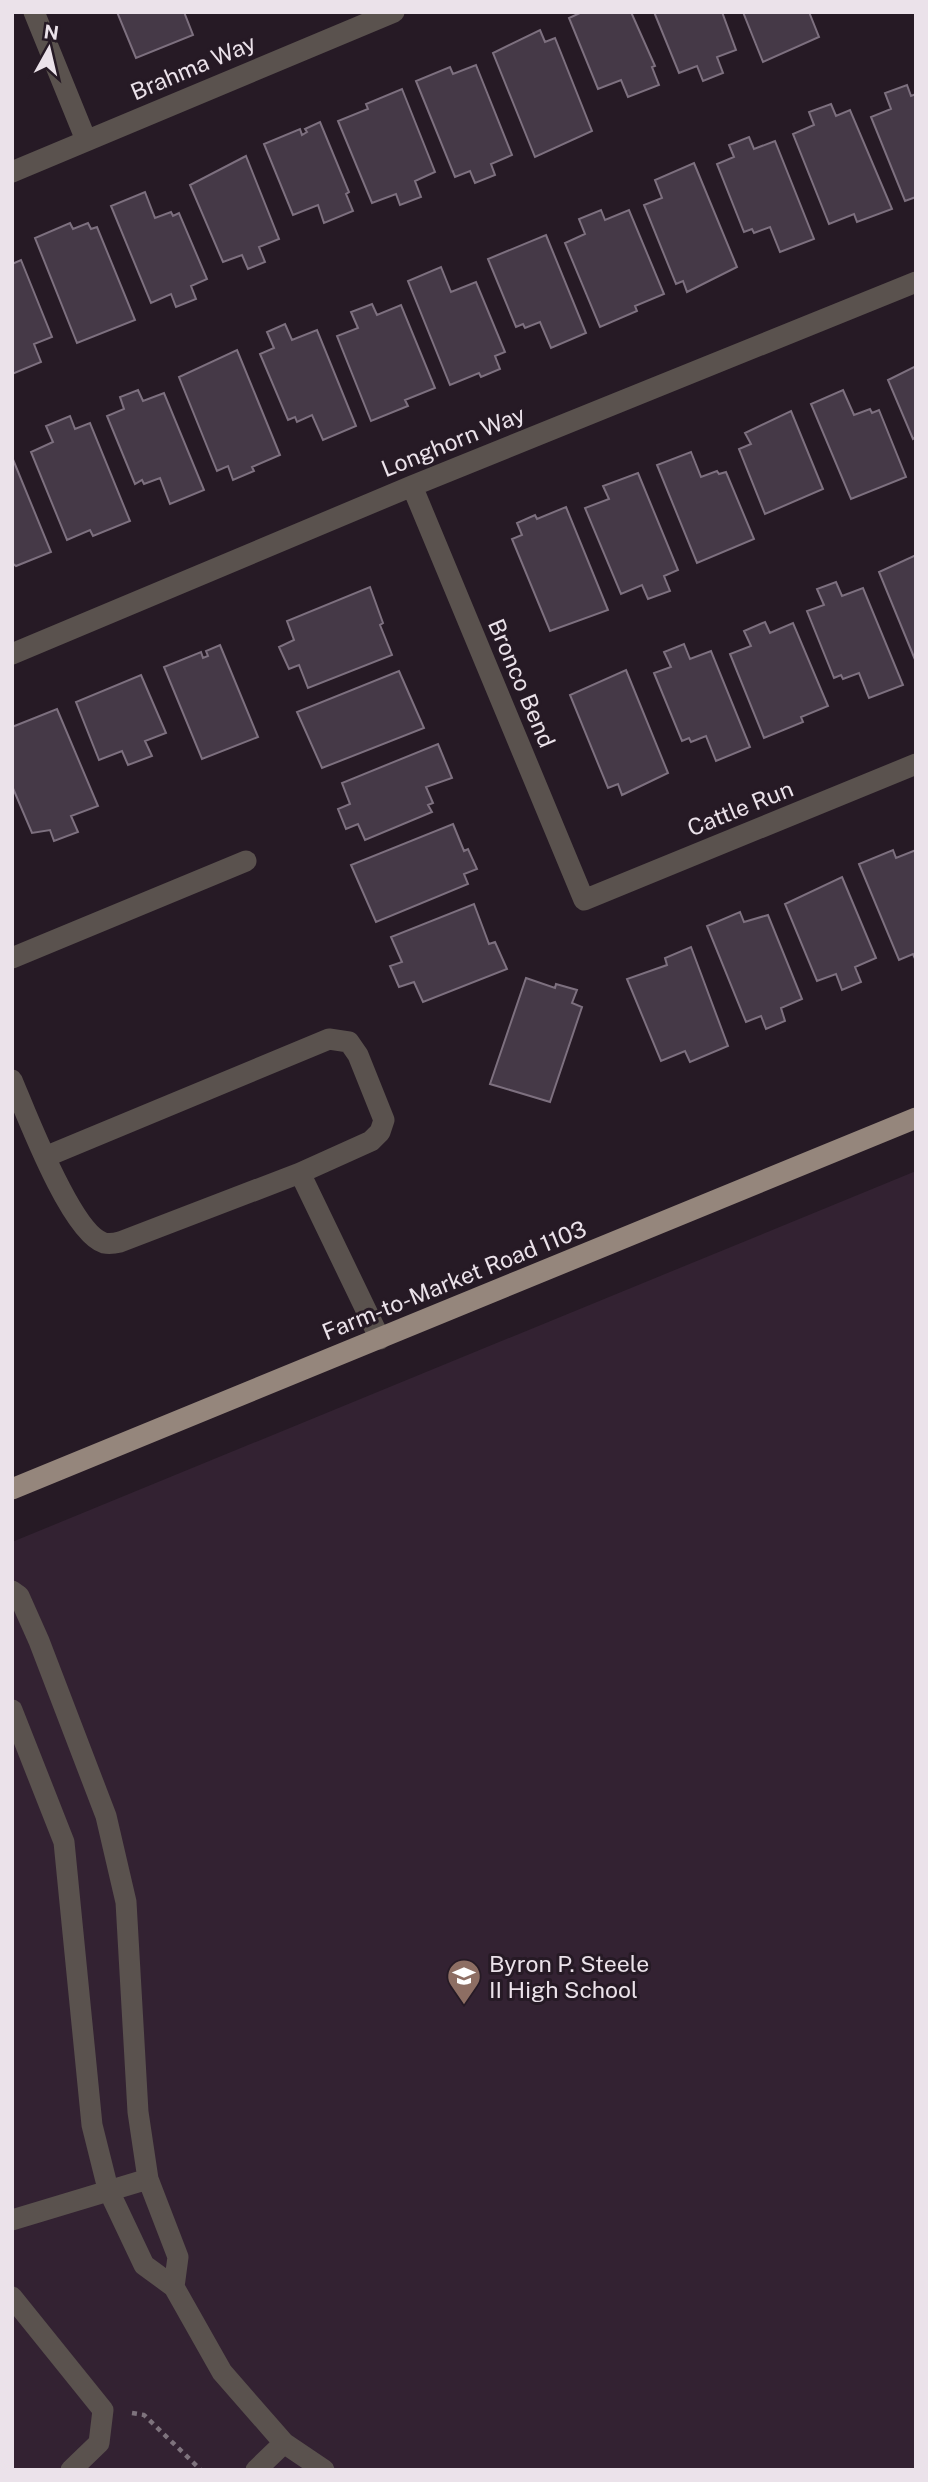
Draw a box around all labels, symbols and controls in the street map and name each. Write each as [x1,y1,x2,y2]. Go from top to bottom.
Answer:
north arrow [14,14,84,84]
text: N [42,20,60,44]
street label: Brahma Way [126,29,260,105]
street label: Longhorn Way [377,400,529,482]
street label: Bronco Bend [483,615,561,751]
street label: Cattle Run [683,775,797,841]
street label: Farm-to-Market Road 1103 [318,1215,590,1345]
place label: Byron P. Steele II High School [489,1950,649,2003]
school or university icon: Byron P. Steele II High School [445,1957,483,2006]

